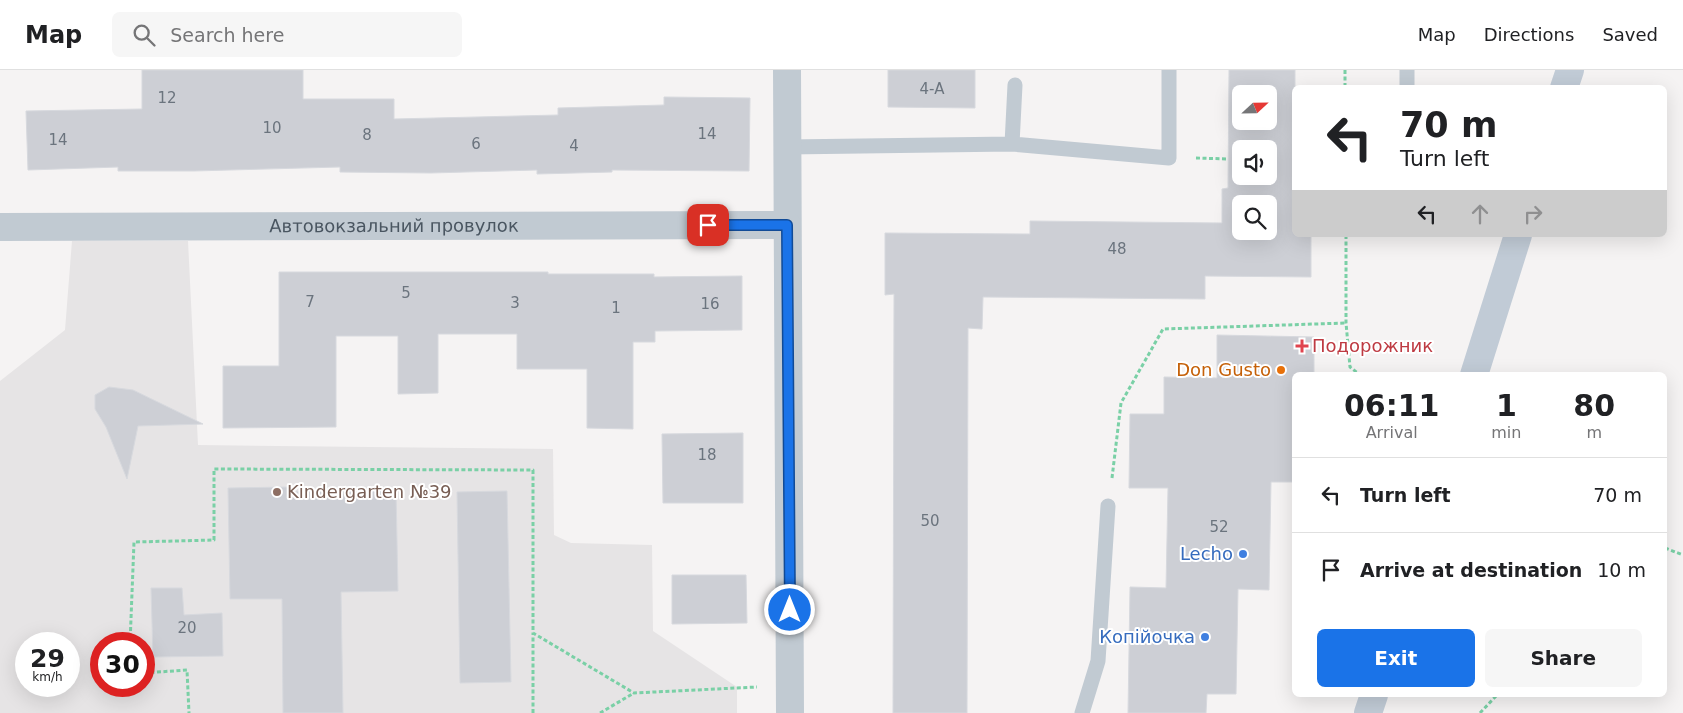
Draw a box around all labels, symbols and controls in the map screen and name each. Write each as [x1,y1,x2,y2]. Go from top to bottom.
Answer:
search box [112,12,462,57]
text: Map [25,21,82,49]
icon: search [130,21,158,49]
text: Search here [170,24,284,46]
text: Map [1418,24,1456,45]
text: Directions [1484,24,1574,45]
text: Saved [1602,24,1658,45]
house number: 4-А [919,80,945,98]
north arrow [1232,85,1278,130]
map controls [1232,85,1277,240]
house number: 12 [157,89,177,107]
icon: left [1317,105,1382,170]
text: 70 m [1400,105,1497,145]
house number: 10 [262,119,282,137]
house number: 14 [697,125,717,143]
house number: 8 [362,126,372,144]
house number: 14 [48,131,68,149]
house number: 6 [471,135,481,153]
house number: 4 [569,137,579,155]
button: sound [1232,140,1277,185]
text: Turn left [1400,146,1489,171]
button: search [1232,195,1277,240]
icon: left [1413,200,1441,228]
icon: ahead [1466,200,1494,228]
icon: right [1519,200,1547,228]
pin [687,204,729,246]
icon: arrive [694,211,722,239]
street label: Автовокзальний провулок [269,215,519,236]
house number: 48 [1107,240,1127,258]
house number: 5 [401,284,411,302]
house number: 7 [305,293,315,311]
house number: 3 [510,294,520,312]
house number: 16 [700,295,720,313]
house number: 1 [611,299,621,317]
place label: Подорожник [1312,335,1433,356]
marker: Подорожник [1296,340,1308,352]
place label: Don Gusto [1176,359,1271,380]
marker: Don Gusto [1275,364,1287,376]
text: 06:11 [1344,388,1439,423]
text: 1 [1496,388,1517,423]
text: 80 [1573,388,1615,423]
text: Arrival [1366,423,1418,442]
text: min [1491,423,1521,442]
text: m [1586,423,1602,442]
house number: 18 [697,446,717,464]
place label: Kindergarten №39 [287,481,452,502]
icon: left [1317,481,1345,509]
text: Turn left [1360,484,1451,506]
text: 70 m [1593,484,1642,506]
marker: Kindergarten №39 [271,486,283,498]
house number: 50 [920,512,940,530]
house number: 52 [1209,518,1229,536]
place label: Lecho [1180,543,1233,564]
marker: Lecho [1237,548,1249,560]
icon: arrive [1317,556,1345,584]
text: Arrive at destination [1360,559,1582,581]
text: 10 m [1597,559,1646,581]
position arrow [763,583,815,635]
house number: 20 [177,619,197,637]
place label: Копійочка [1099,626,1195,647]
button: Exit [1317,629,1475,687]
button: Share [1485,629,1642,687]
marker: Копійочка [1199,631,1211,643]
speed limit sign: 30 [90,632,155,697]
text: 29 [30,644,65,673]
text: km/h [32,670,63,684]

